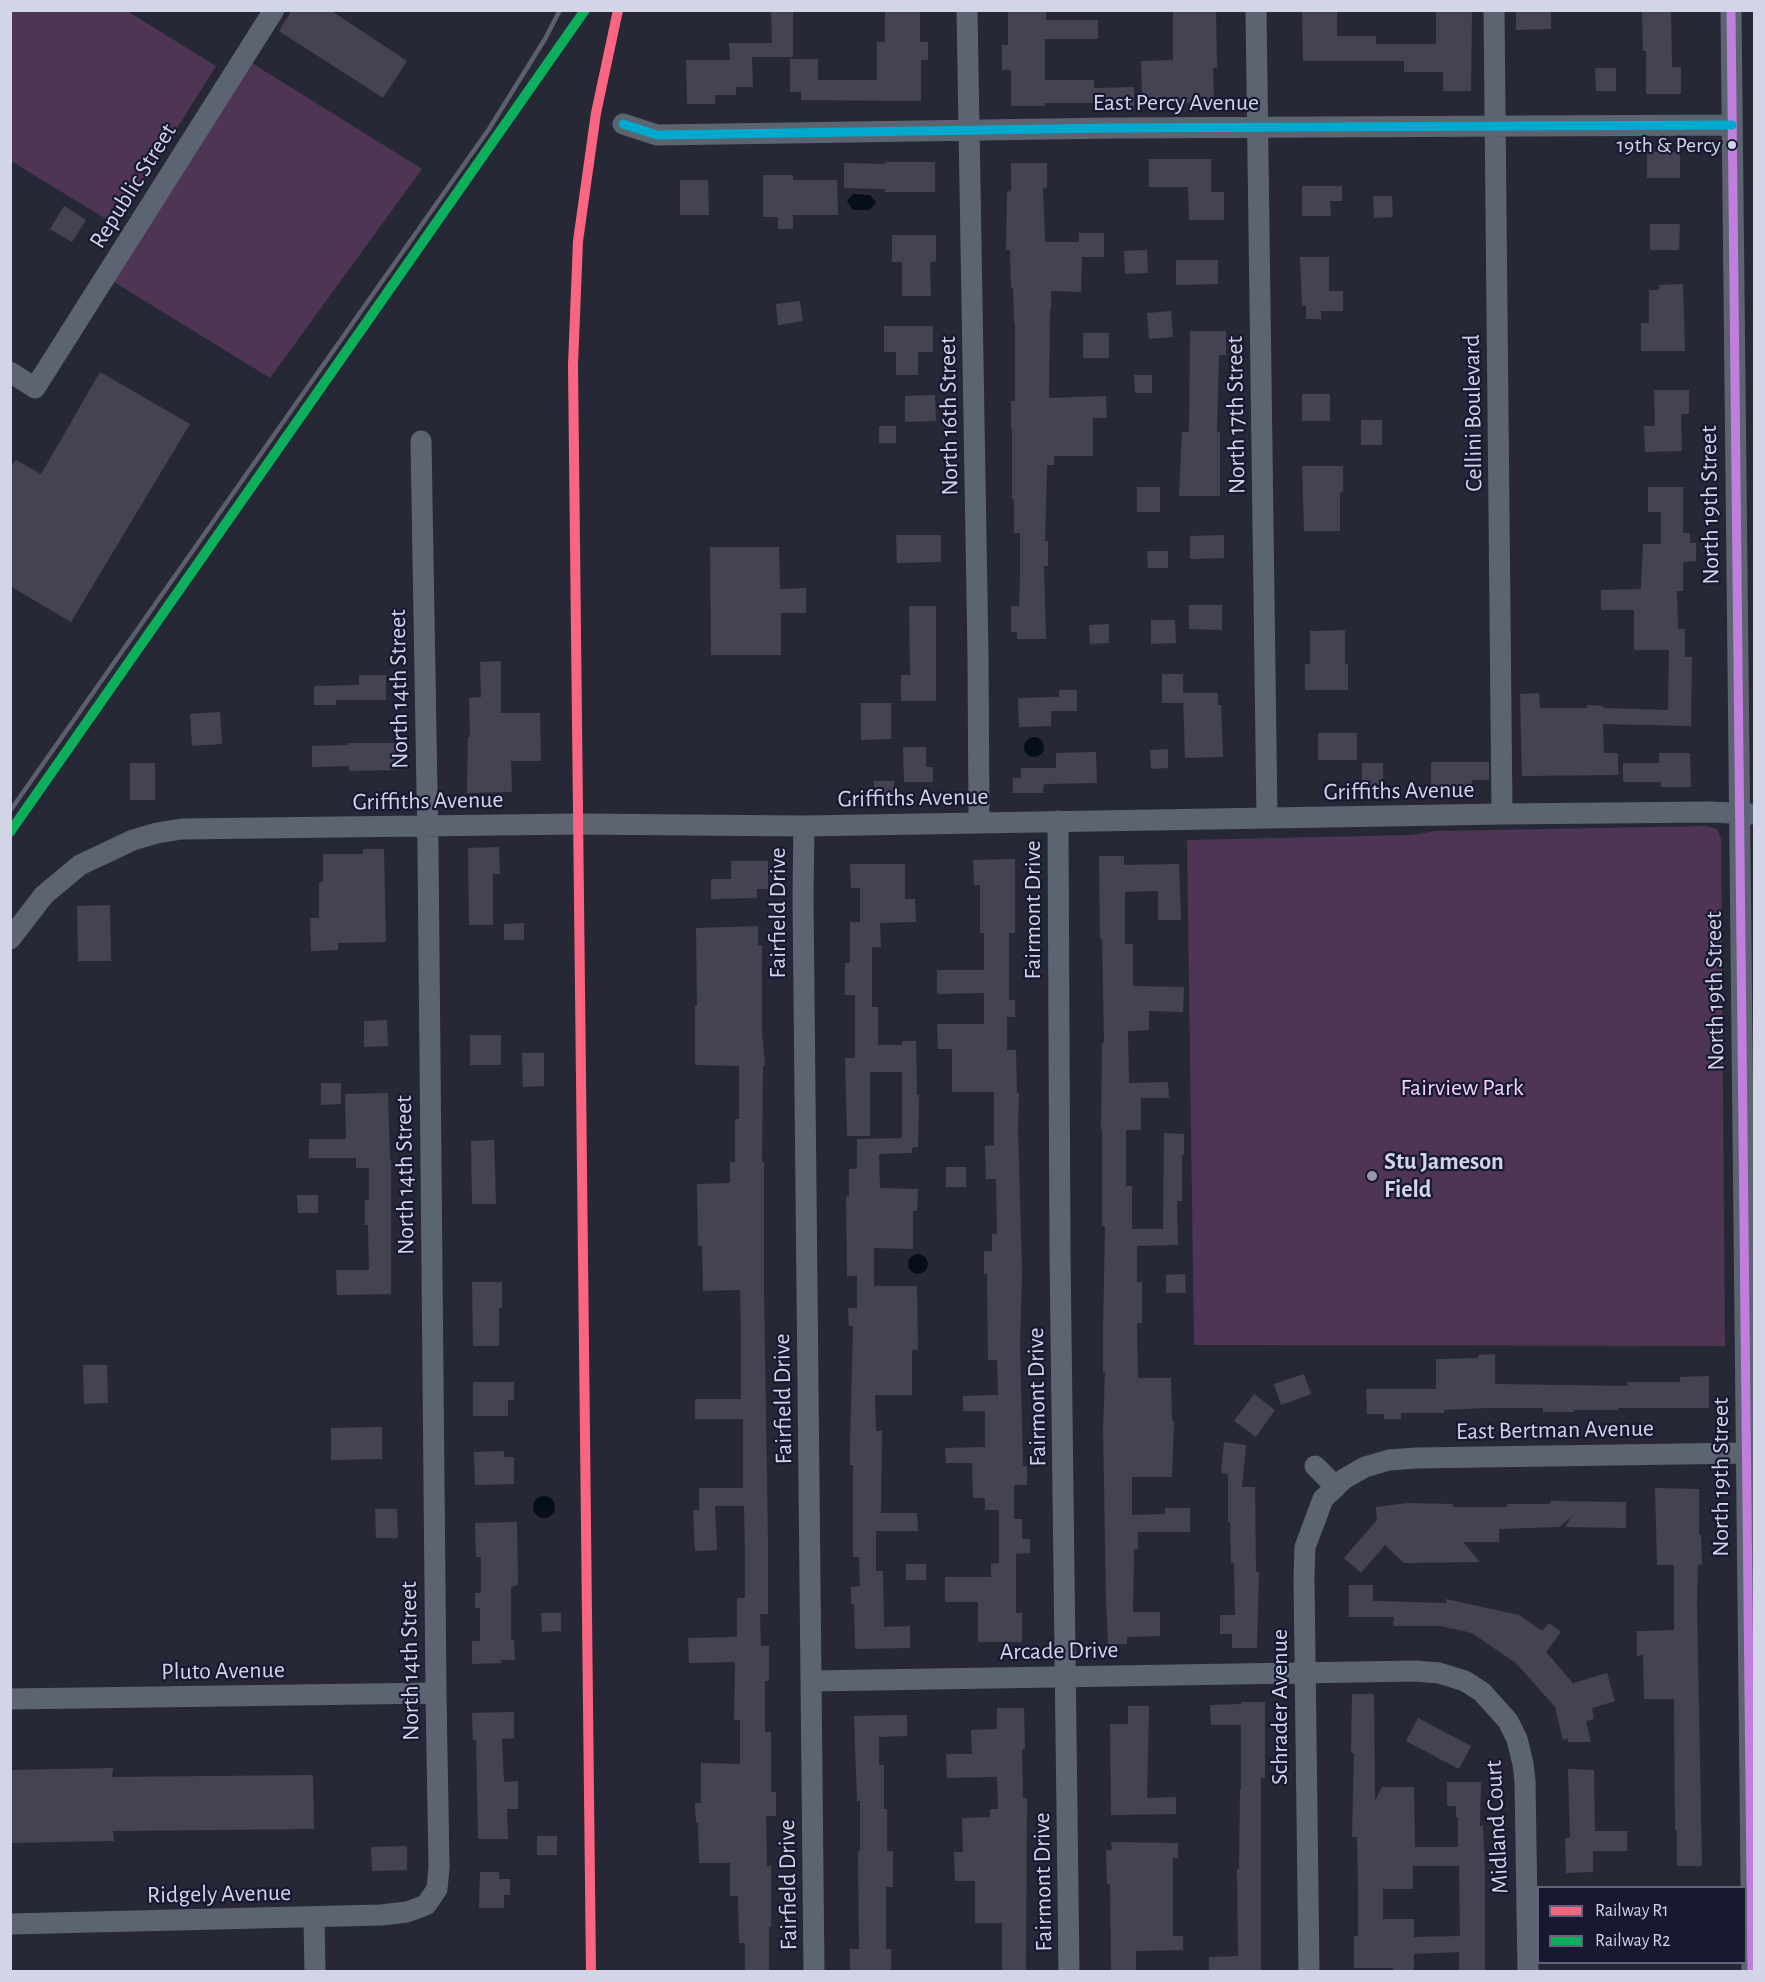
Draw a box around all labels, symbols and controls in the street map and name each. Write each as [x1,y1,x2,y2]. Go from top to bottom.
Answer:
street label: East Percy Avenue [1093,89,1259,117]
street label: Republic Street [83,118,183,254]
place label: 19th & Percy [1617,132,1721,158]
marker: 19th & Percy [1726,139,1738,151]
street label: Cellini Boulevard [1457,334,1489,492]
street label: North 16th Street [933,336,965,496]
street label: North 17th Street [1220,336,1252,494]
street label: North 19th Street [1694,425,1726,585]
street label: North 14th Street [383,609,415,769]
street label: Griffiths Avenue [1323,775,1475,807]
street label: Griffiths Avenue [837,782,989,814]
street label: Griffiths Avenue [352,785,504,817]
street label: Fairmont Drive [1019,840,1047,980]
street label: Fairfield Drive [764,848,792,978]
street label: North 19th Street [1699,911,1731,1071]
park label: Fairview Park [1400,1074,1524,1102]
street label: North 14th Street [389,1095,421,1255]
place label: Stu Jameson Field [1384,1148,1504,1204]
marker: Stu Jameson Field [1365,1169,1379,1183]
street label: Fairmont Drive [1021,1327,1053,1467]
street label: Fairfield Drive [767,1333,799,1465]
street label: North 19th Street [1707,1397,1735,1557]
street label: East Bertman Avenue [1456,1414,1654,1446]
street label: North 14th Street [394,1581,426,1741]
street label: Schrader Avenue [1266,1629,1294,1785]
street label: Arcade Drive [999,1636,1119,1666]
street label: Pluto Avenue [161,1656,285,1686]
street label: Midland Court [1479,1759,1515,1895]
street label: Fairmont Drive [1027,1812,1059,1952]
street label: Fairfield Drive [772,1819,804,1951]
street label: Ridgely Avenue [147,1878,291,1910]
legend [1537,1886,1747,1964]
text: Railway R1 [1595,1902,1669,1920]
text: Railway R2 [1595,1932,1671,1950]

